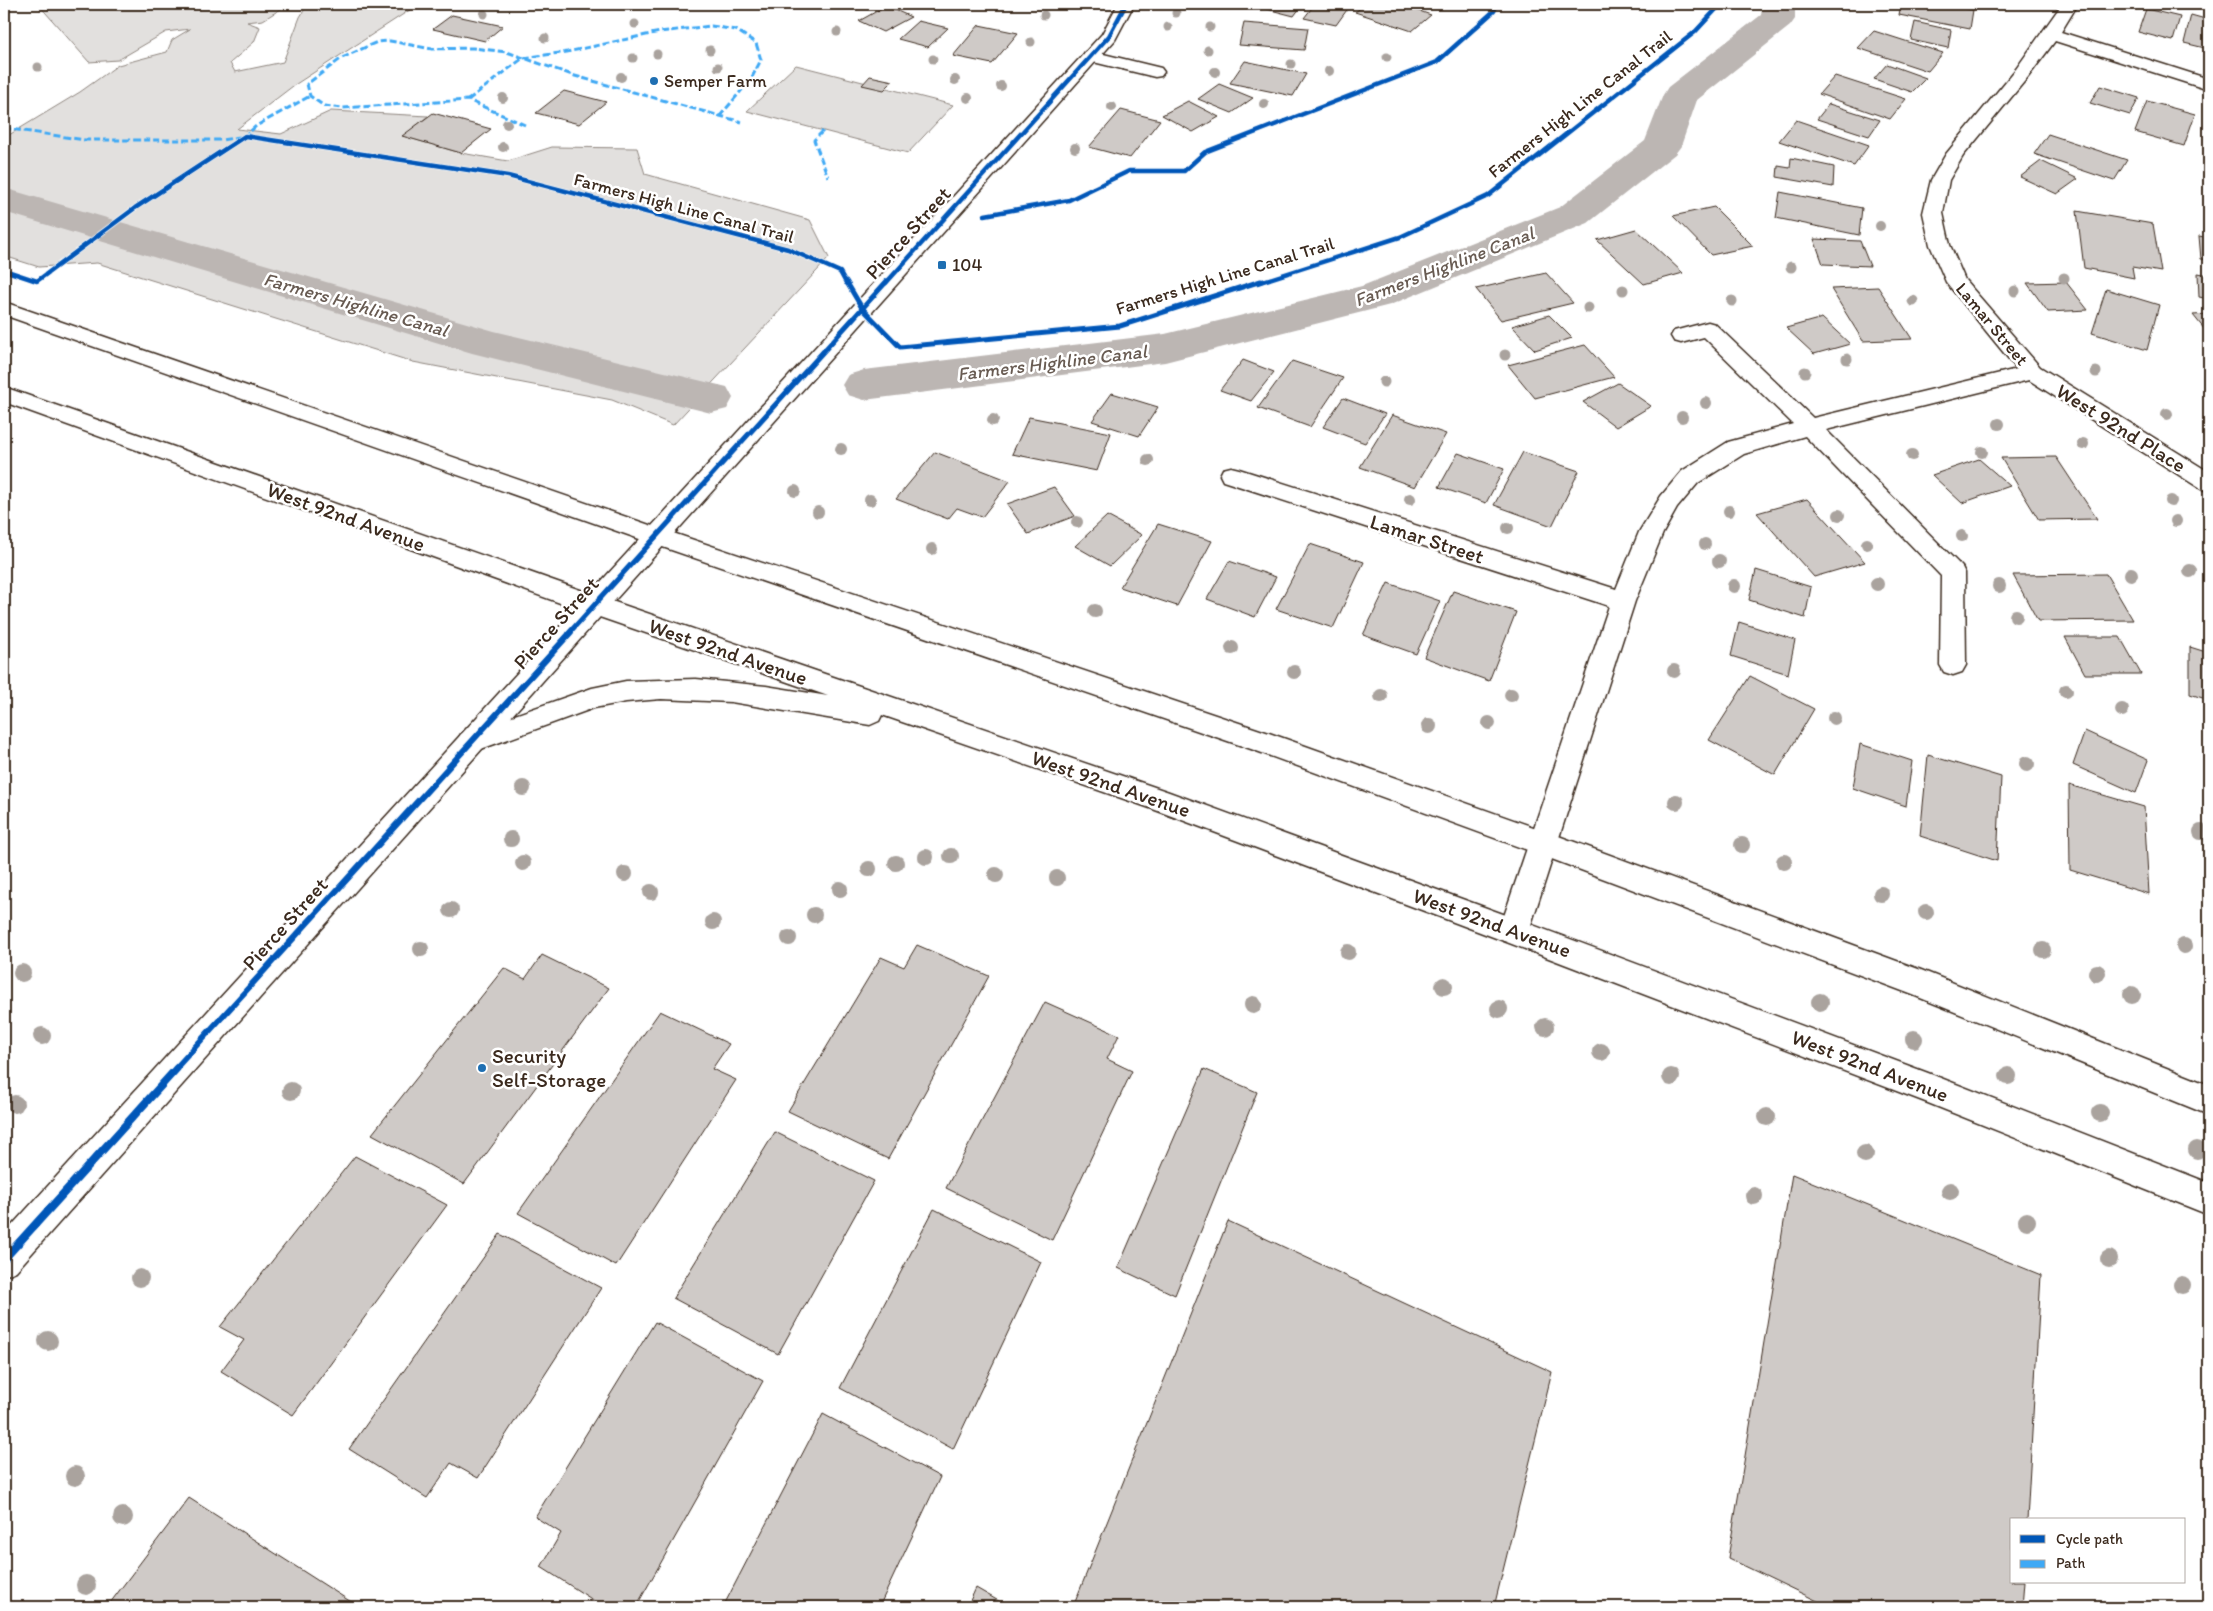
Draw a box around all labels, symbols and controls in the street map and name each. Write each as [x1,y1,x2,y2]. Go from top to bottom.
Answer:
street label: Farmers High Line Canal Trail [1484,25,1676,183]
place label: Semper Farm [664,70,767,92]
marker: Semper Farm [648,75,660,87]
street label: Farmers High Line Canal Trail [571,168,797,248]
street label: Pierce Street [860,181,956,284]
water label: Farmers Highline Canal [1351,221,1539,311]
street label: Farmers High Line Canal Trail [1113,232,1337,320]
place label: 104 [952,254,982,276]
marker: 104 [936,259,948,271]
water label: Farmers Highline Canal [261,267,452,342]
street label: Lamar Street [1951,278,2033,370]
water label: Farmers Highline Canal [956,339,1150,386]
street label: West 92nd Place [2052,378,2191,477]
street label: West 92nd Avenue [264,476,428,557]
street label: Lamar Street [1367,508,1487,569]
street label: Pierce Street [508,571,604,674]
street label: West 92nd Avenue [646,613,811,690]
street label: West 92nd Avenue [1029,745,1194,822]
street label: Pierce Street [237,872,333,975]
street label: West 92nd Avenue [1410,882,1574,963]
street label: West 92nd Avenue [1788,1024,1952,1107]
place label: Security Self-Storage [492,1043,606,1092]
marker: Security Self-Storage [476,1062,488,1074]
legend [2010,1518,2186,1584]
text: Cycle path [2056,1530,2123,1548]
text: Path [2056,1554,2085,1572]

